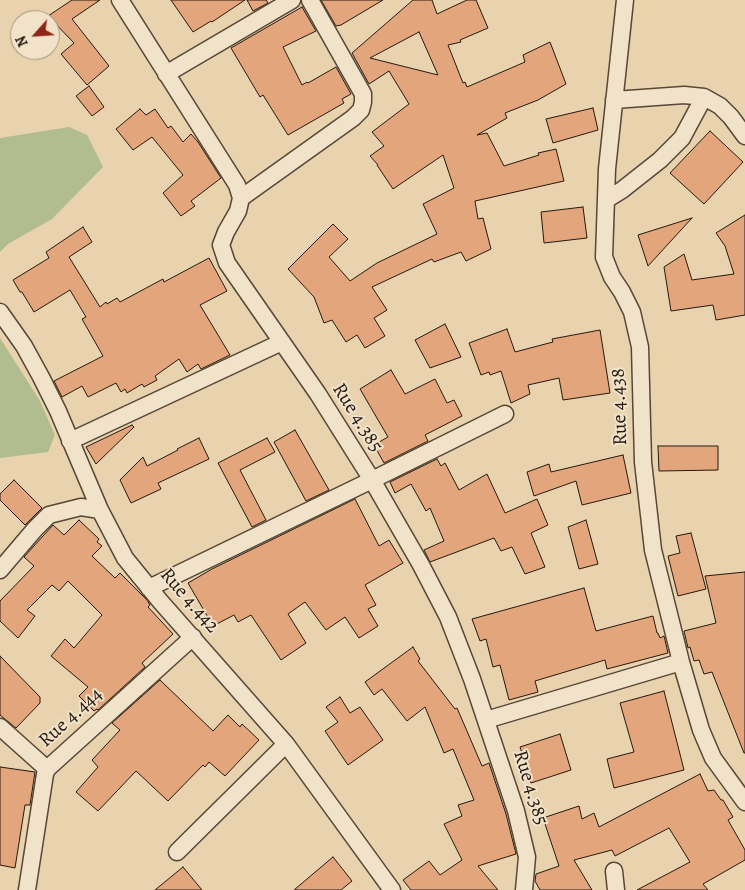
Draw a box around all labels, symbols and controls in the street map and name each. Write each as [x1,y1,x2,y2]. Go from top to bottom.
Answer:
north arrow [10,10,60,60]
text: N [11,33,33,50]
street label: Rue 4.438 [607,368,633,446]
street label: Rue 4.385 [326,379,388,457]
street label: Rue 4.442 [154,564,224,638]
street label: Rue 4.444 [34,683,108,753]
street label: Rue 4.385 [507,748,553,828]

